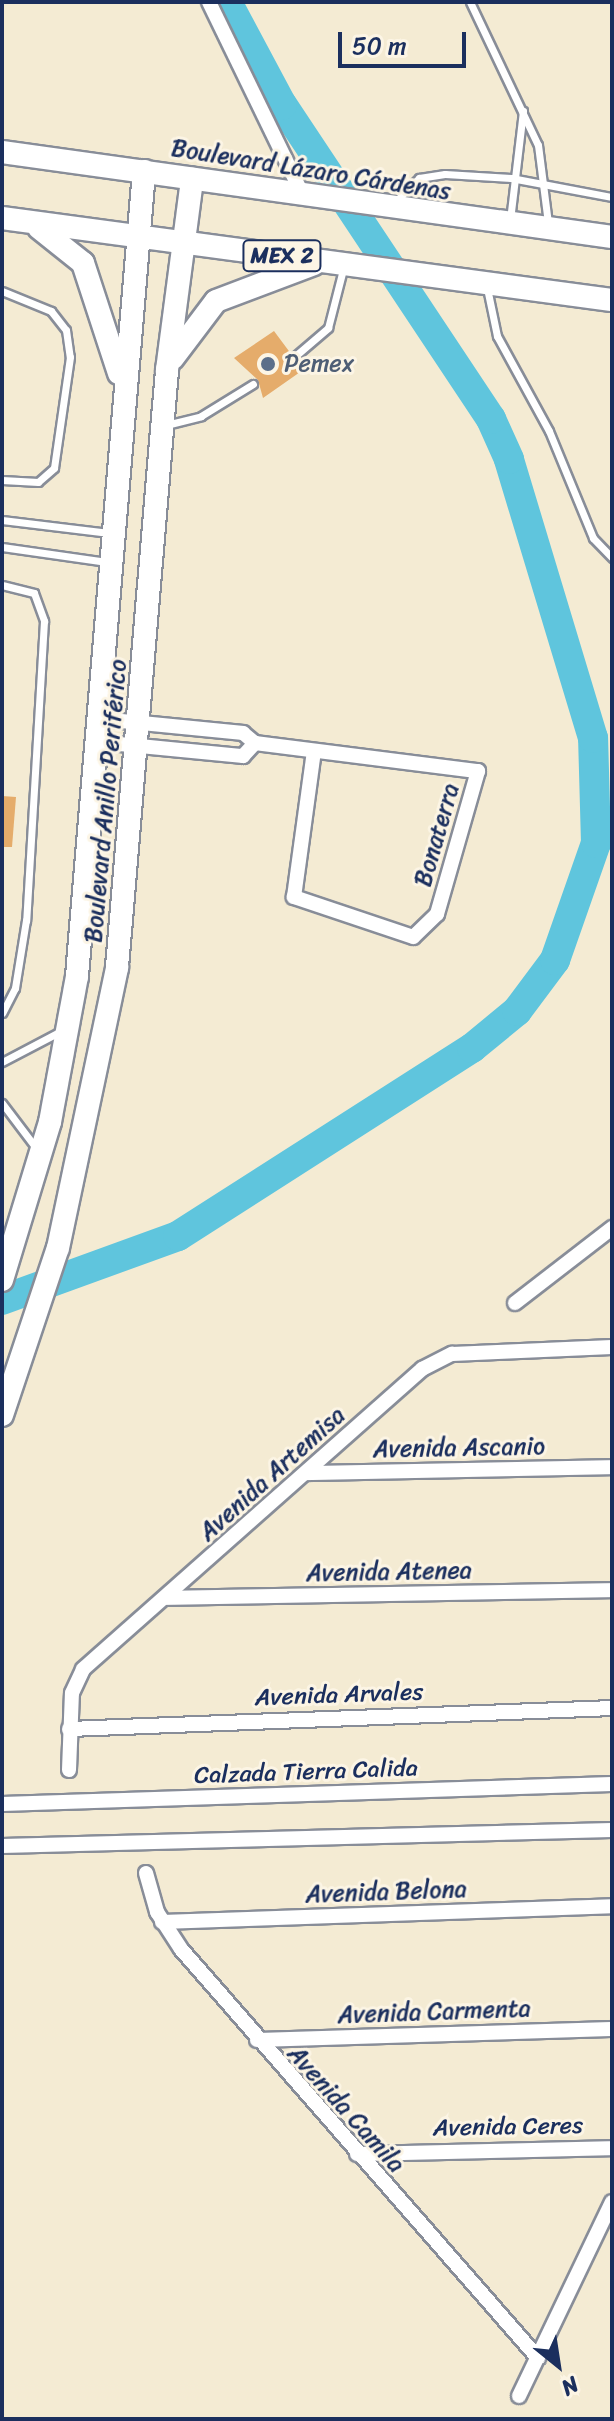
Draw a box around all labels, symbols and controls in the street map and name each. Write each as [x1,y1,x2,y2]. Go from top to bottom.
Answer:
scale bar [342,16,470,66]
text: 50 m [352,25,407,67]
street label: Boulevard Lázaro Cárdenas [169,134,453,206]
road number: MEX 2 [242,238,322,274]
place label: Pemex [284,350,354,378]
marker: Pemex [259,355,277,373]
street label: Boulevard Anillo Periférico [79,658,133,944]
street label: Bonaterra [409,780,465,890]
street label: Avenida Artemisa [193,1401,351,1547]
street label: Avenida Ascanio [373,1432,545,1464]
street label: Avenida Atenea [306,1556,472,1588]
street label: Avenida Arvales [254,1678,424,1712]
street label: Calzada Tierra Calida [194,1754,418,1790]
street label: Avenida Belona [305,1875,467,1909]
street label: Avenida Carmenta [337,1994,531,2030]
street label: Avenida Camila [282,2040,410,2178]
street label: Avenida Ceres [433,2111,583,2143]
north arrow [518,2325,598,2405]
text: N [554,2366,587,2407]

